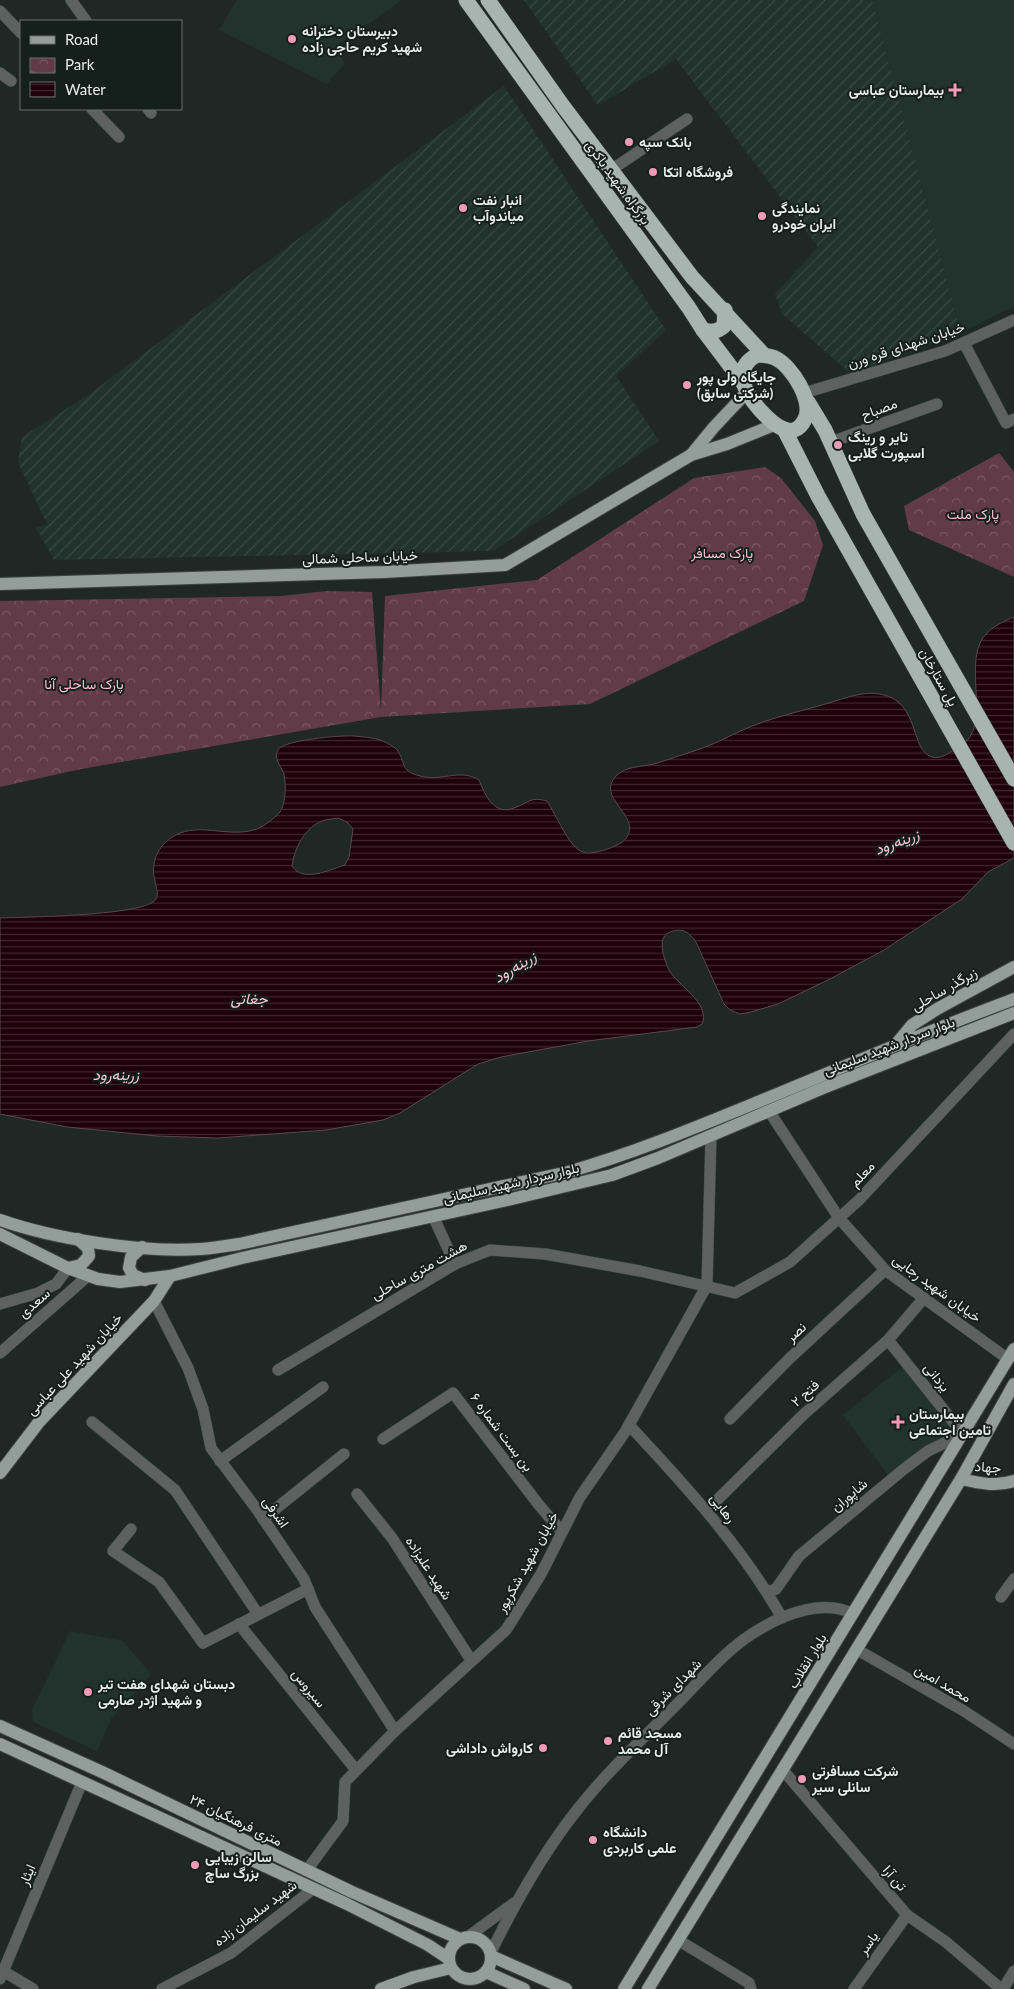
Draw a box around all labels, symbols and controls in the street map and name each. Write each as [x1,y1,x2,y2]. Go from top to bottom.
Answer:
legend [20,20,182,110]
place label: دبیرستان دخترانه شهید کریم حاجی زاده [302,22,422,56]
text: Road [65,30,98,48]
marker: دبیرستان دخترانه شهید کریم حاجی زاده [286,33,298,45]
text: Park [65,55,95,73]
text: Water [65,80,106,98]
place label: بیمارستان عباسی [849,81,944,99]
marker: بیمارستان عباسی [948,83,962,97]
place label: بانک سپه [639,133,692,152]
street label: بزرگراه شهید باکری [581,136,655,228]
marker: بانک سپه [623,136,635,148]
place label: فروشگاه اتکا [663,163,733,181]
marker: فروشگاه اتکا [647,166,659,178]
place label: انبار نفت میاندوآب [473,191,524,225]
place label: نمایندگی ایران خودرو [772,199,836,233]
marker: انبار نفت میاندوآب [457,202,469,214]
marker: نمایندگی ایران خودرو [756,210,768,222]
street label: خیابان شهدای قره ورن [845,318,967,372]
place label: جایگاه ولی پور (شرکتی سابق) [696,368,777,402]
marker: جایگاه ولی پور (شرکتی سابق) [681,379,693,391]
street label: مصباح [858,394,900,426]
place label: تایر و رینگ اسپورت گلابی [848,428,925,463]
marker: تایر و رینگ اسپورت گلابی [832,439,844,451]
park label: پارک ملت [947,505,999,524]
park label: پارک مسافر [690,544,753,563]
street label: خیابان ساحلی شمالی [302,546,418,568]
street label: پل ستارخان [915,645,962,710]
park label: پارک ساحلی آنا [44,675,124,694]
water label: زرینه‌رود [872,824,923,859]
water label: زرینه‌رود [490,946,540,987]
street label: زیرگذر ساحلی [908,963,980,1015]
water label: جغاتی [231,989,268,1008]
street label: بلوار سردار شهید سلیمانی [821,1013,957,1079]
water label: زرینه‌رود [93,1065,140,1084]
street label: معلم [846,1157,878,1191]
street label: بلوار سردار شهید سلیمانی [441,1159,581,1207]
street label: هشت متری ساحلی [368,1236,470,1304]
street label: خیابان شهید رجایی [889,1250,985,1326]
street label: سعدی [14,1284,54,1322]
street label: خیابان شهید علی عباسی [22,1309,126,1419]
street label: نصر [781,1318,810,1347]
street label: یزدانی [920,1359,954,1395]
street label: فتح ۲ [787,1376,824,1412]
street label: بن بست شماره ۶ [467,1389,537,1475]
place label: بیمارستان تامین اجتماعی [909,1405,991,1439]
marker: بیمارستان تامین اجتماعی [891,1415,905,1429]
street label: جهاد [974,1457,1002,1477]
street label: شاپوران [827,1474,872,1516]
street label: رهایی [706,1490,740,1527]
street label: اشرفی [259,1493,293,1531]
street label: خیابان شهید شکرپور [491,1508,563,1617]
street label: شهید علیزاده [402,1533,456,1603]
street label: بلوار انقلاب [783,1630,831,1692]
street label: شهدای شرقی [641,1655,705,1719]
street label: محمد امین [911,1660,975,1706]
street label: سیروس [288,1665,330,1711]
place label: دبستان شهدای هفت تیر و شهید اژدر صارمی [97,1675,235,1709]
marker: دبستان شهدای هفت تیر و شهید اژدر صارمی [82,1686,94,1698]
place label: مسجد قائم آل محمد [618,1724,682,1757]
marker: مسجد قائم آل محمد [602,1735,614,1747]
place label: کارواش داداشی [446,1739,533,1757]
marker: کارواش داداشی [537,1742,549,1754]
place label: شرکت مسافرتی سانلی سیر [811,1762,898,1796]
marker: شرکت مسافرتی سانلی سیر [796,1773,808,1785]
street label: ۲۴ متری فرهنگیان [187,1790,285,1850]
place label: دانشگاه علمی کاربردی [603,1823,676,1857]
marker: دانشگاه علمی کاربردی [587,1834,599,1846]
place label: سالن زیبایی بزرگ ساچ [205,1848,272,1883]
marker: سالن زیبایی بزرگ ساچ [189,1859,201,1871]
street label: تن آرا [879,1861,911,1895]
street label: ایثار [14,1862,39,1889]
street label: شهید سلیمان زاده [210,1876,300,1950]
street label: یاسر [853,1928,882,1959]

